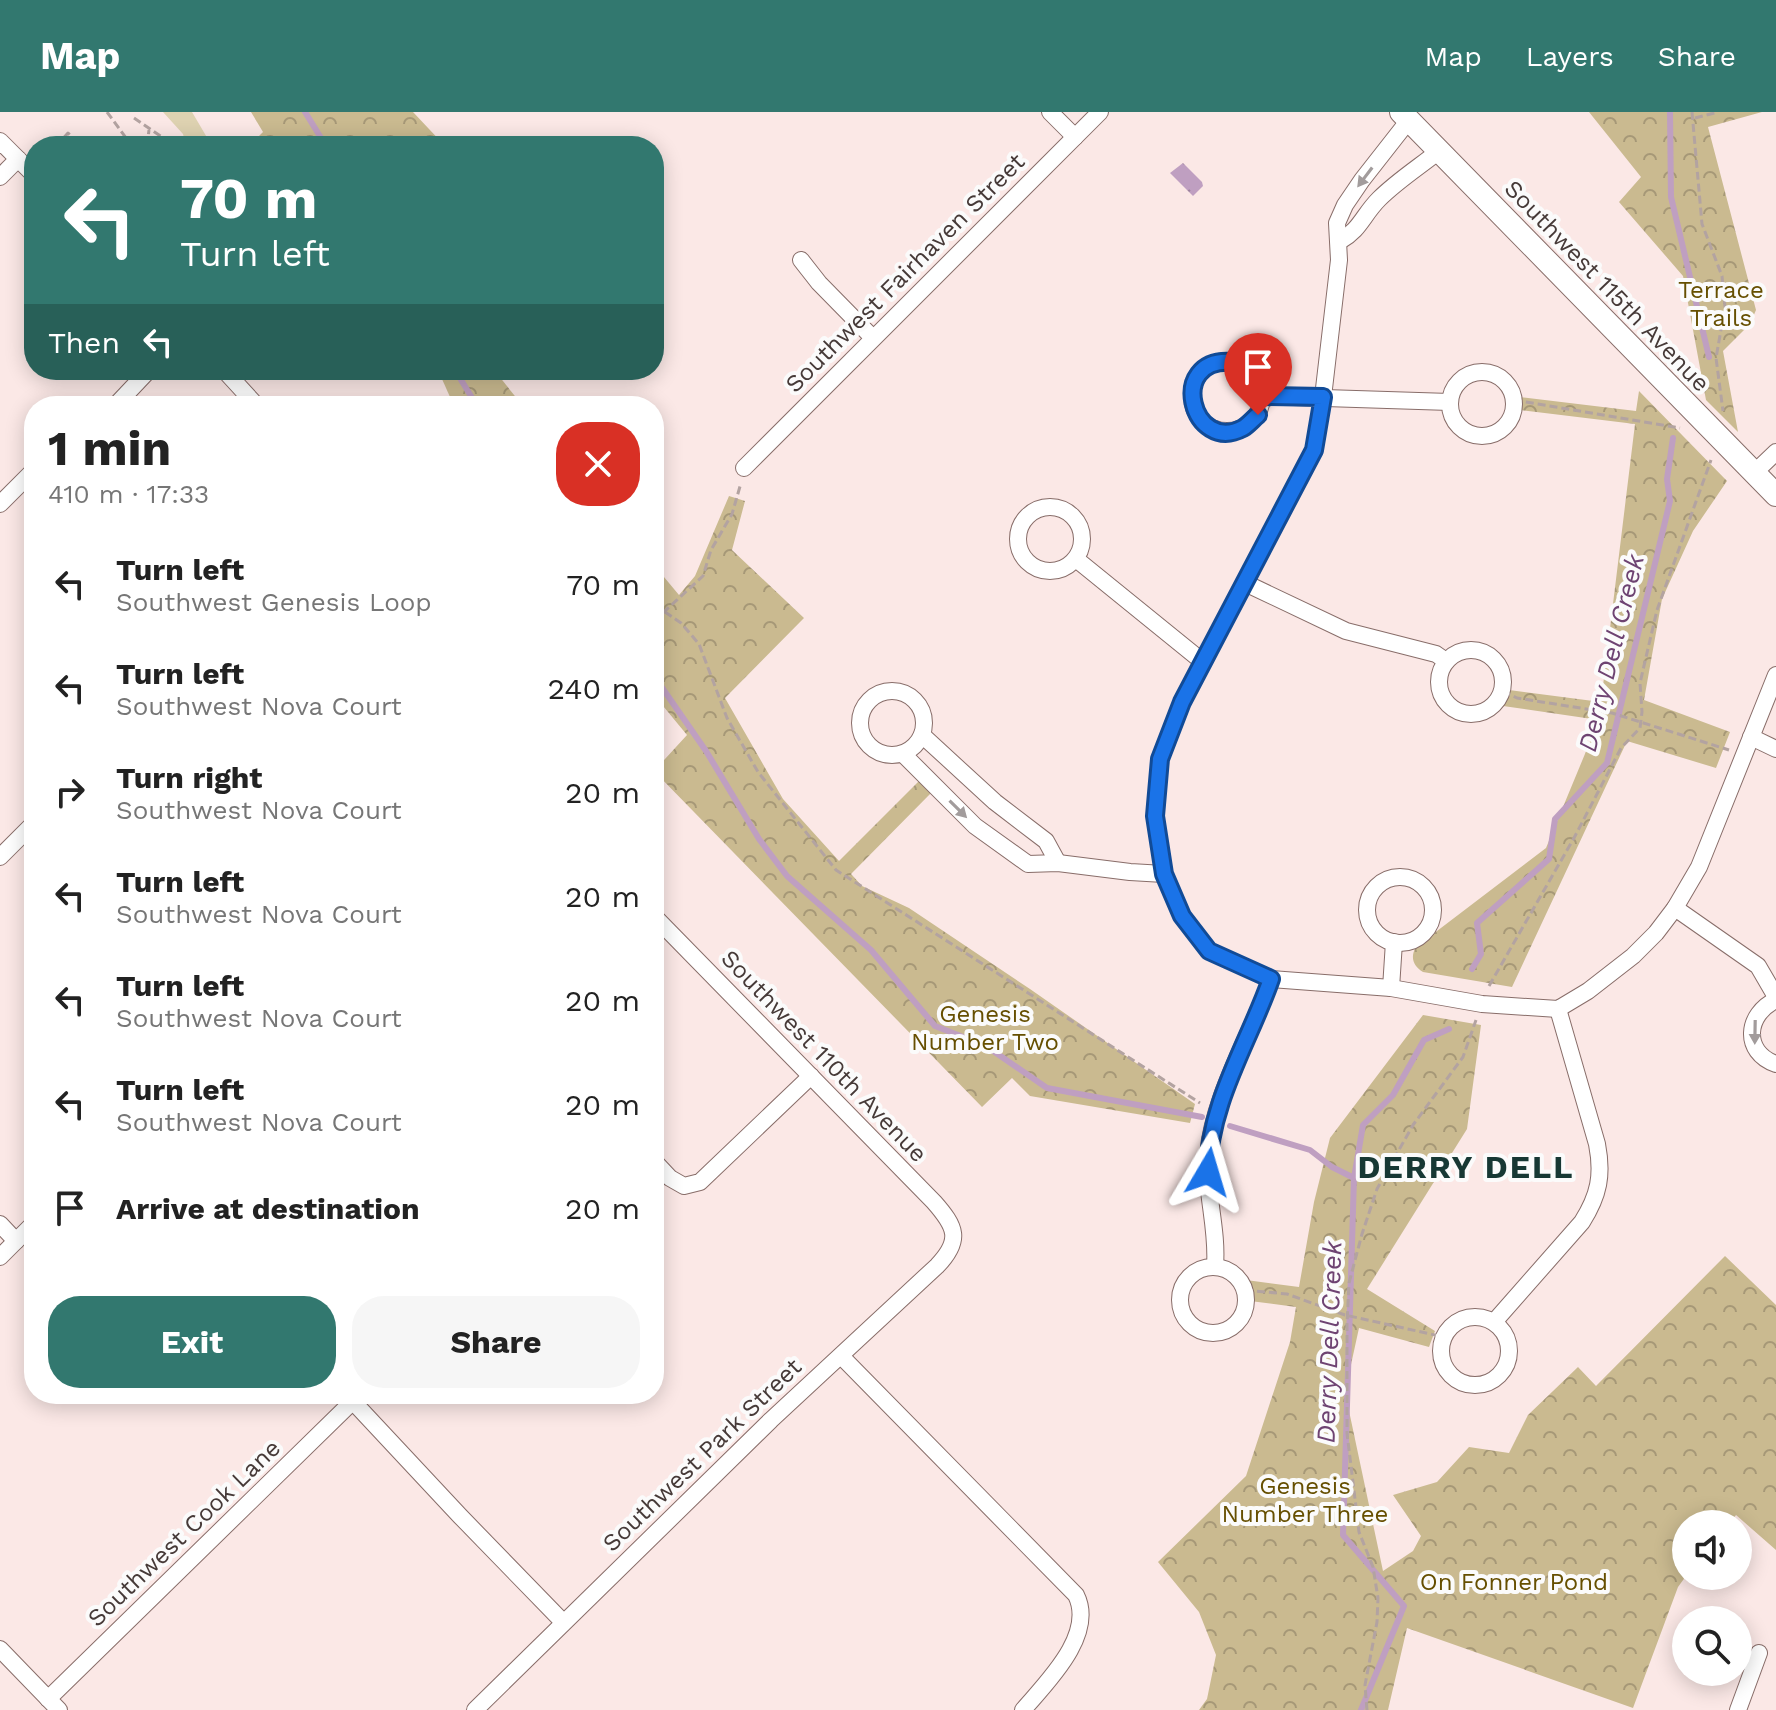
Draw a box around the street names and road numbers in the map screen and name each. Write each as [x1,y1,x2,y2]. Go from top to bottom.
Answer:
street label: Southwest Fairhaven Street [780,148,1030,398]
street label: Southwest 115th Avenue [1499,174,1715,398]
street label: Southwest 110th Avenue [715,944,933,1168]
street label: Southwest Park Street [597,1353,807,1557]
street label: Southwest Cook Lane [82,1434,286,1632]

